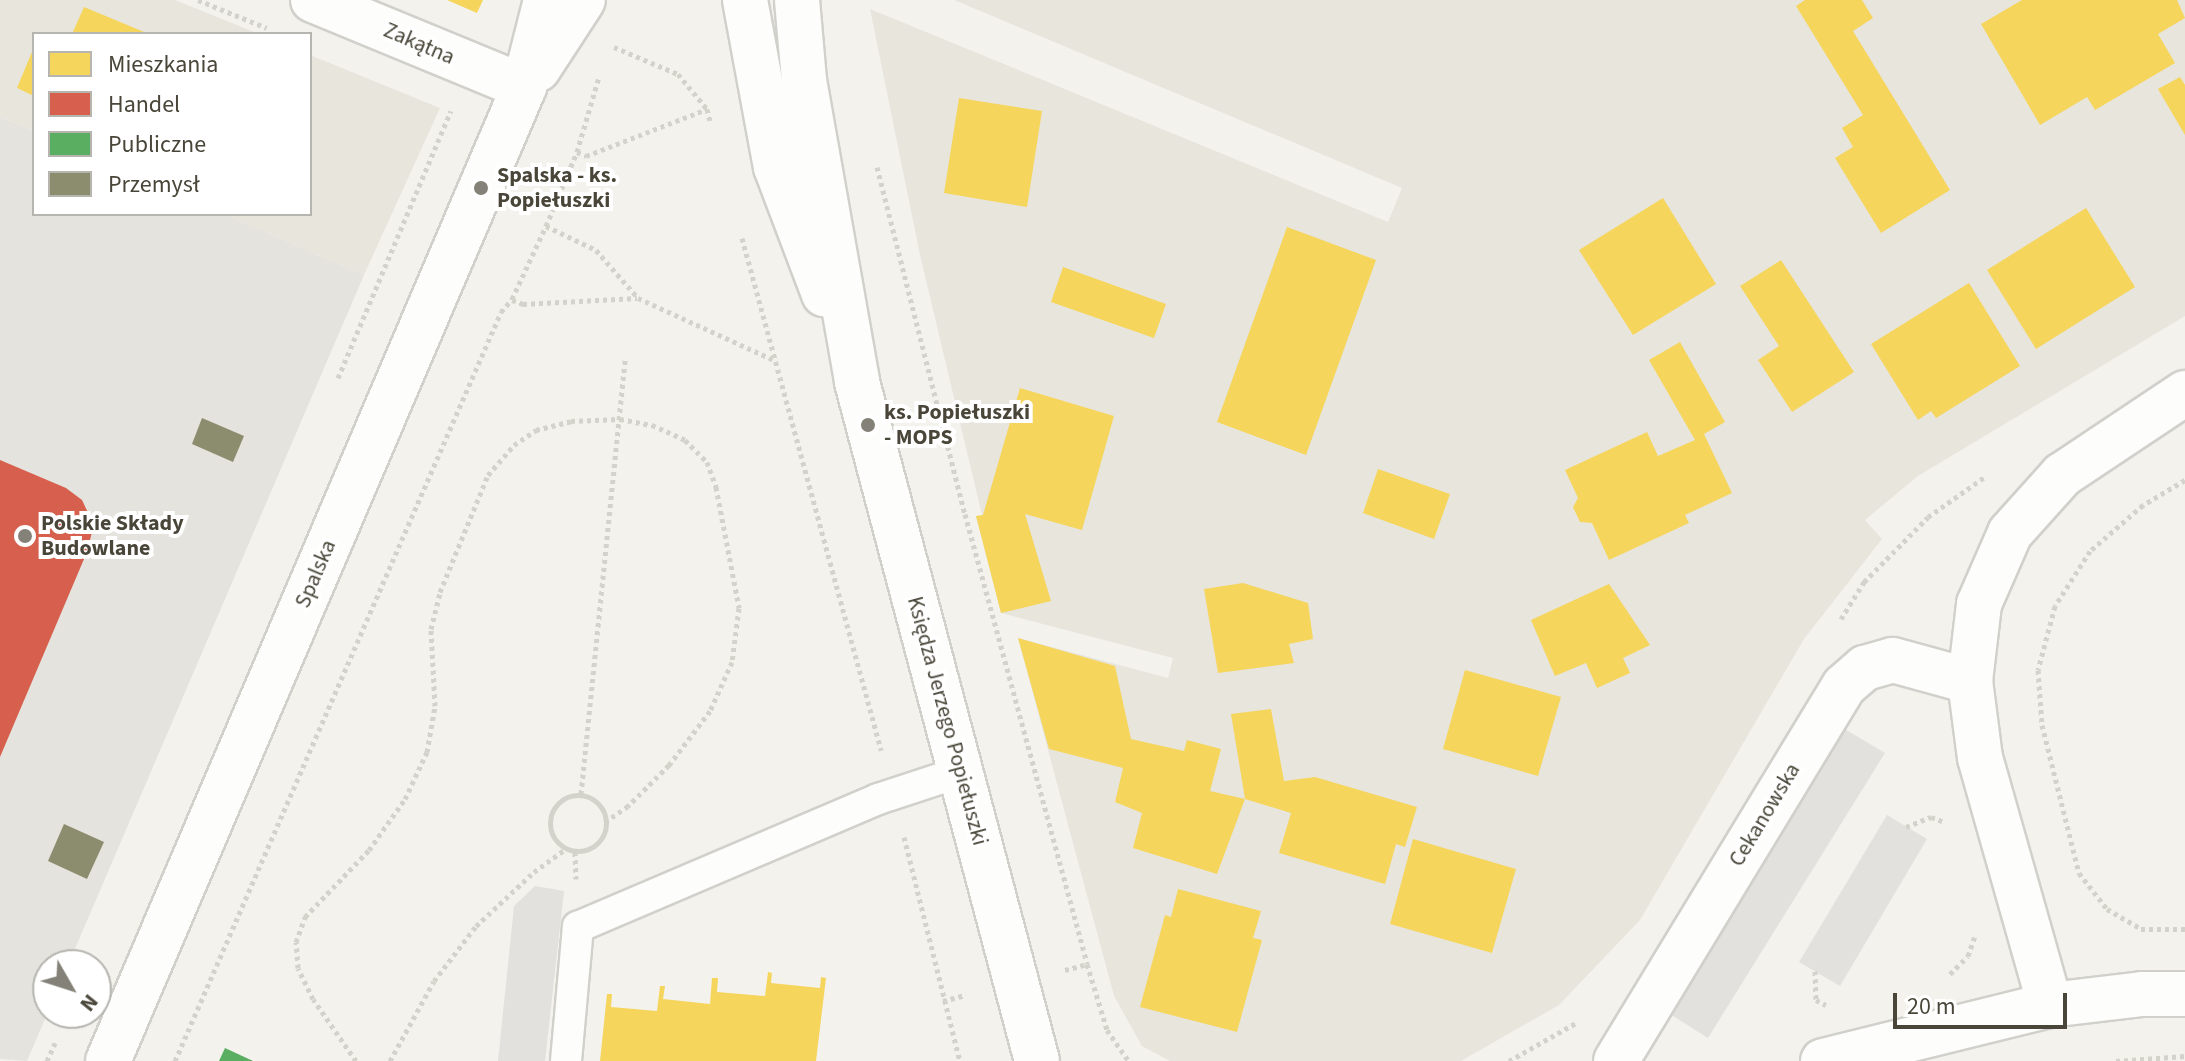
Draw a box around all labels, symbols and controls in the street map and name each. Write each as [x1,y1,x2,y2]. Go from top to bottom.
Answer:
street label: Zakątna [380,17,458,71]
legend [32,32,312,216]
text: Mieszkania [108,47,218,82]
text: Handel [108,87,180,122]
text: Publiczne [108,127,206,162]
place label: Spalska - ks. Popiełuszki [497,162,617,214]
text: Przemysł [108,167,200,202]
marker: Spalska - ks. Popiełuszki [472,179,490,197]
place label: ks. Popiełuszki - MOPS [884,399,1030,450]
marker: ks. Popiełuszki - MOPS [859,416,877,434]
place label: Polskie Składy Budowlane [41,510,184,562]
marker: Polskie Składy Budowlane [16,527,34,545]
street label: Spalska [290,536,342,612]
street label: Księdza Jerzego Popiełuszki [901,594,993,848]
street label: Cekanowska [1724,759,1806,871]
north arrow [32,949,112,1029]
scale bar [1897,977,2071,1027]
text: N [72,987,106,1019]
text: 20 m [1907,989,1956,1024]

